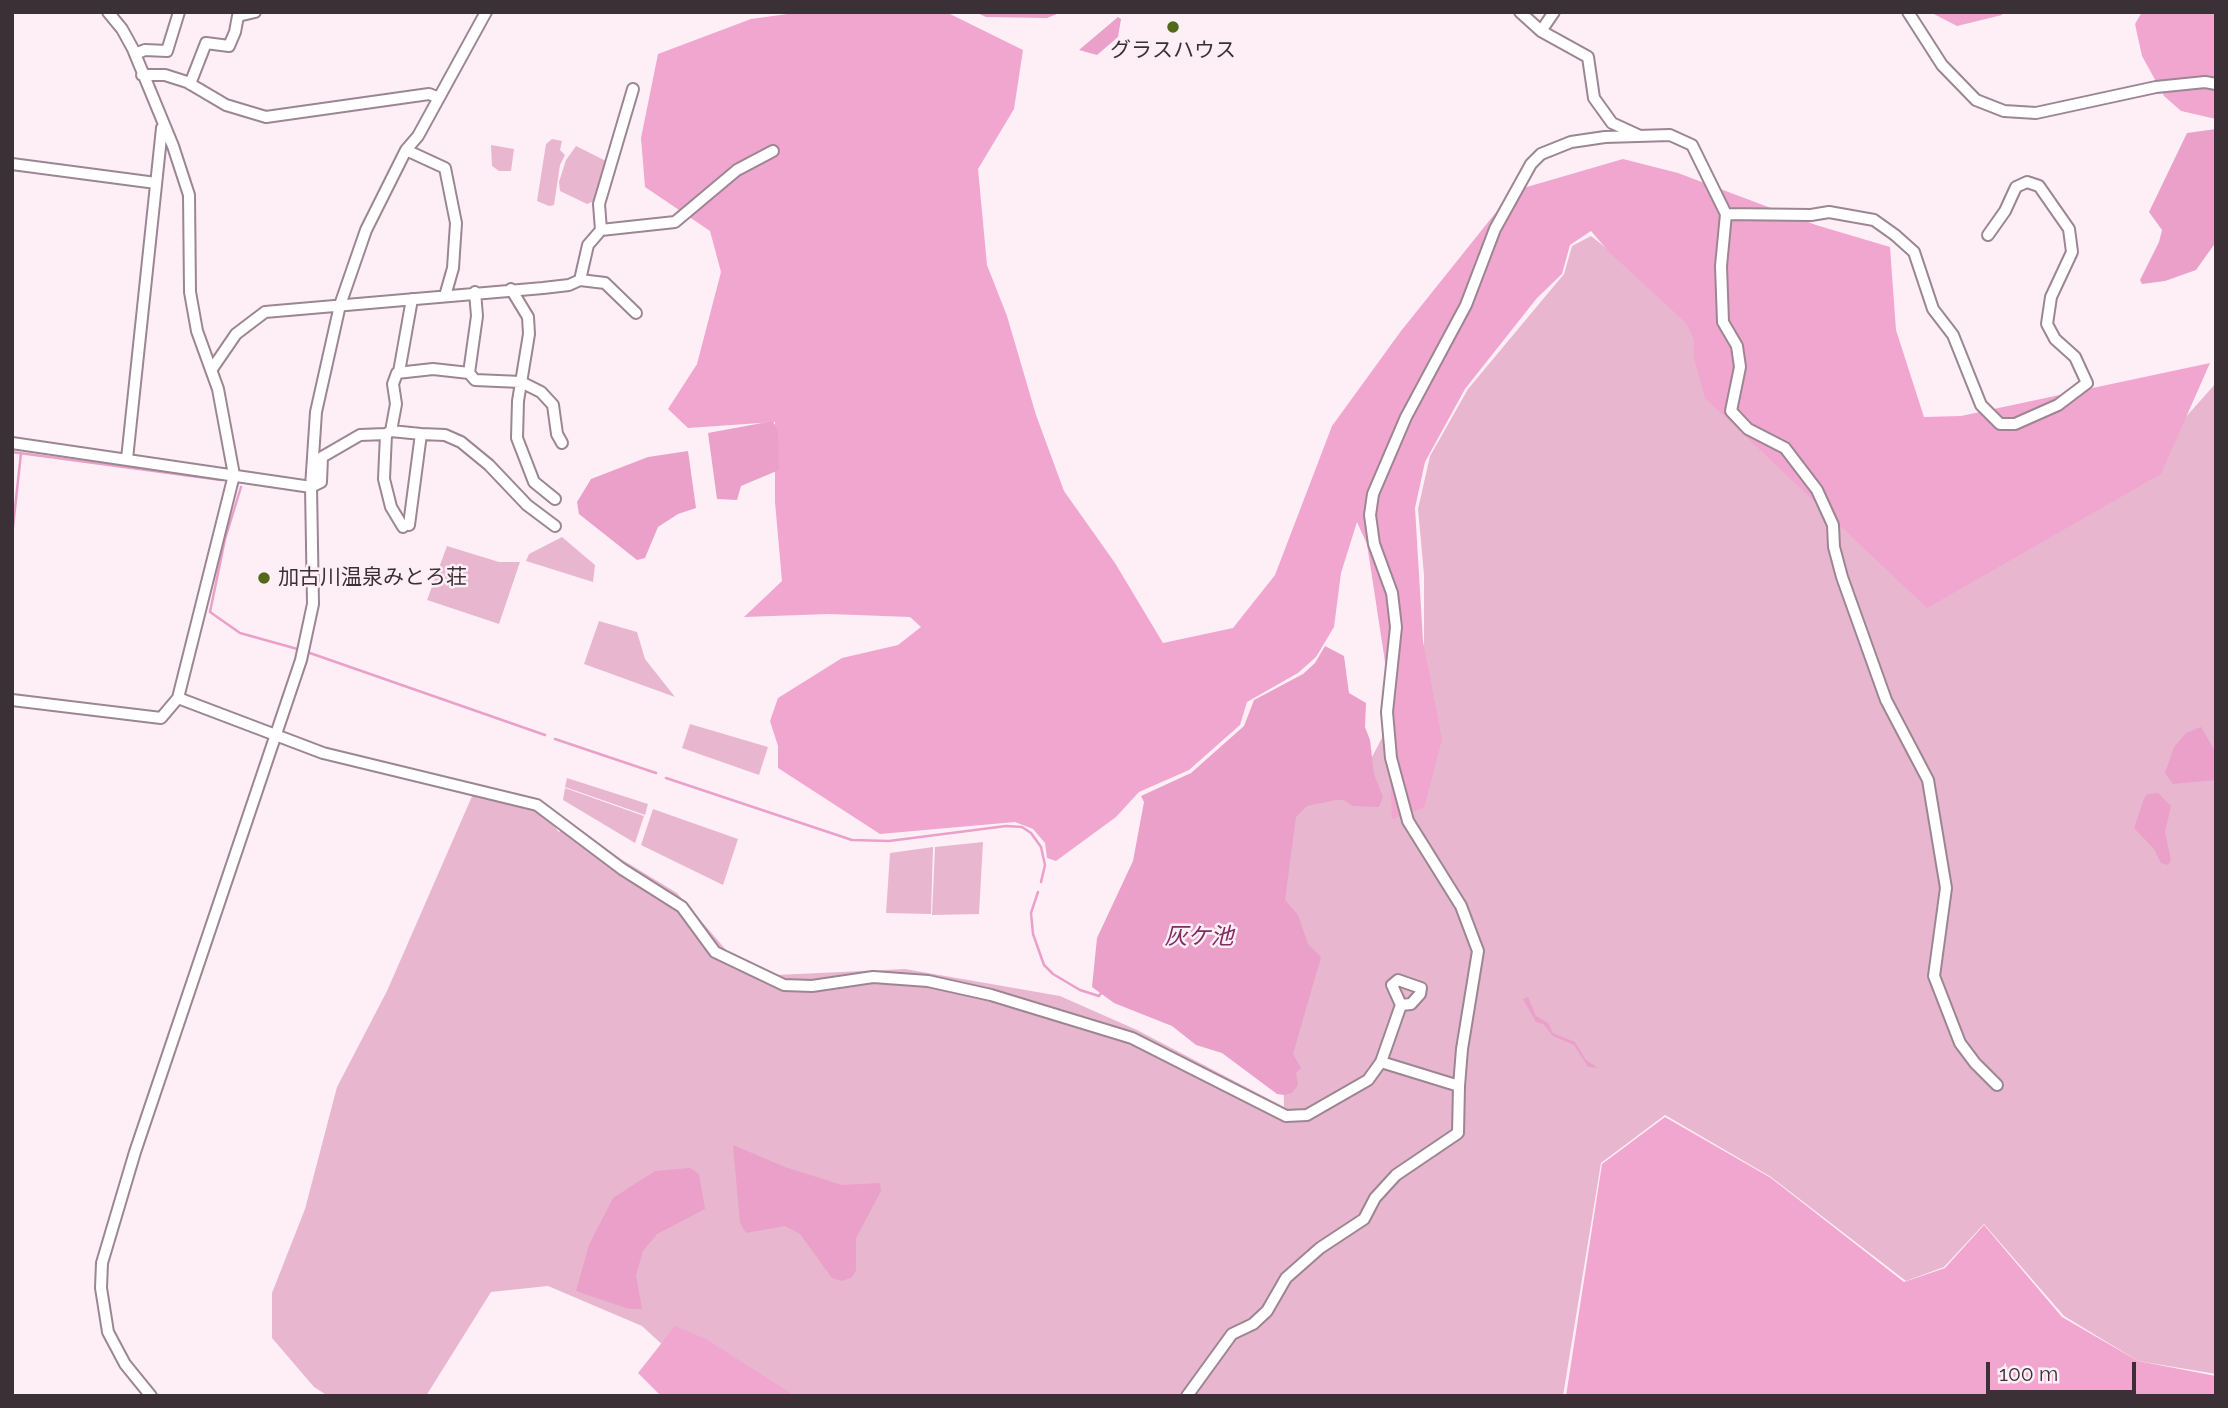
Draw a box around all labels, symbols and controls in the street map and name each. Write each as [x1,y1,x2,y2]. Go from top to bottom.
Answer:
marker: グラスハウス [1165,19,1181,35]
place label: グラスハウス [1110,38,1236,64]
place label: 加古川温泉みとろ荘 [278,565,467,591]
marker: 加古川温泉みとろ荘 [256,570,272,586]
water label: 灰ケ池 [1165,923,1233,951]
scale bar [1990,1348,2140,1392]
text: 100 m [1999,1361,2058,1386]

